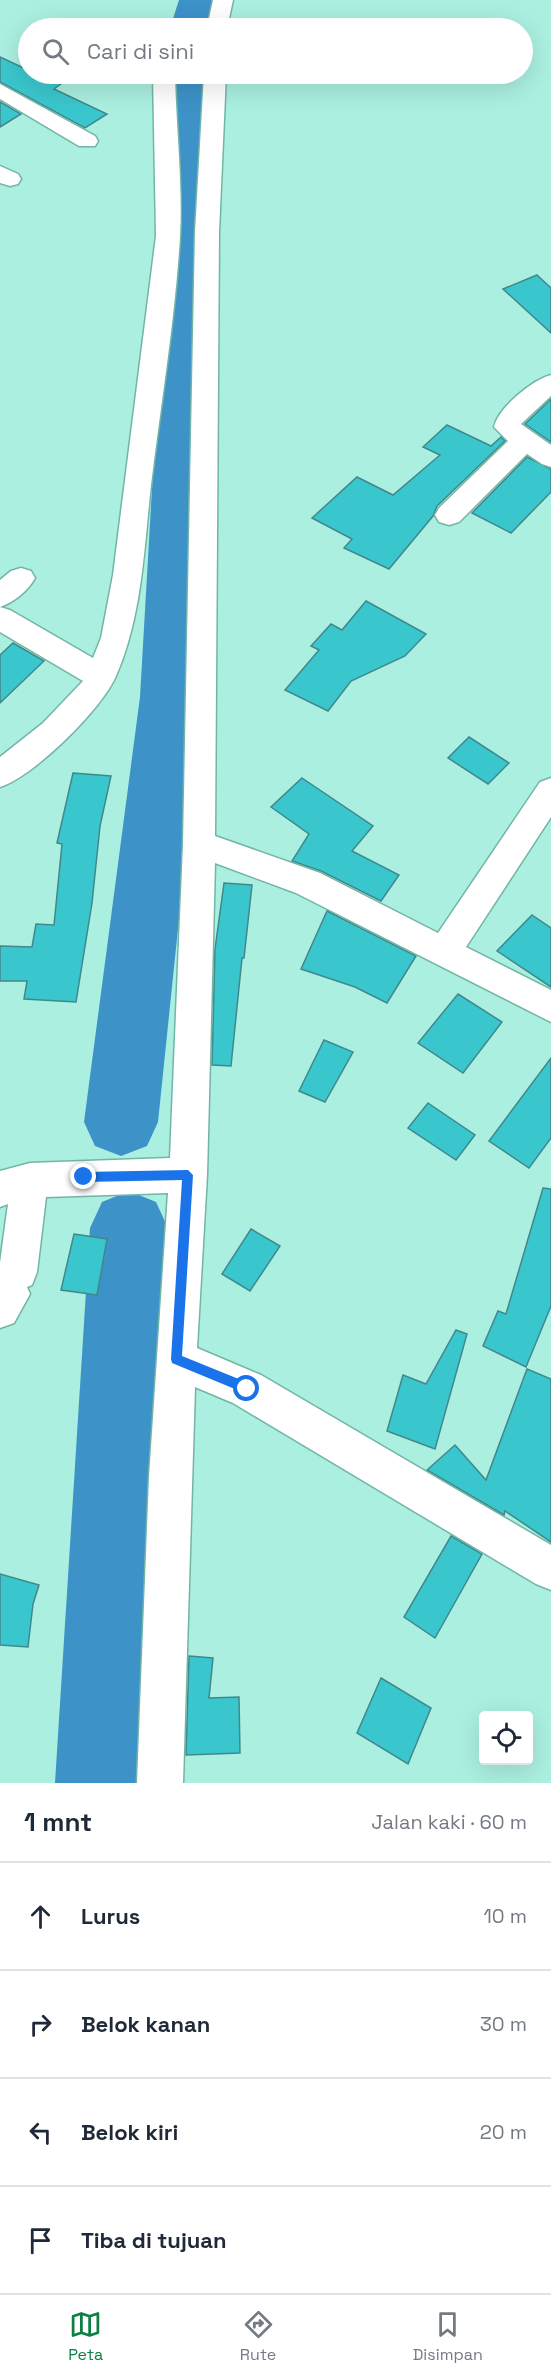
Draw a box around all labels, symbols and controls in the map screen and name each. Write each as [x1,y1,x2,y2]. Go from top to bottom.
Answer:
search box [18,18,533,84]
icon: search [39,35,72,68]
text: Cari di sini [87,37,194,65]
route end [70,1163,96,1189]
route start [233,1375,259,1401]
map controls [479,1711,533,1765]
button: locate [479,1711,533,1765]
text: 1 mnt [24,1805,92,1839]
text: Jalan kaki · 60 m [371,1809,527,1835]
icon: ahead [24,1900,57,1933]
text: Lurus [81,1902,140,1930]
text: 10 m [483,1903,527,1929]
icon: right [24,2008,57,2041]
text: Belok kanan [81,2010,210,2038]
text: 30 m [480,2011,527,2037]
icon: left [24,2116,57,2149]
text: Belok kiri [81,2118,178,2146]
text: 20 m [480,2119,527,2145]
icon: arrive [24,2224,57,2257]
text: Tiba di tujuan [81,2226,227,2254]
tab: Peta [68,2308,103,2365]
tab: Rute [240,2308,276,2365]
tab: Disimpan [413,2308,483,2365]

